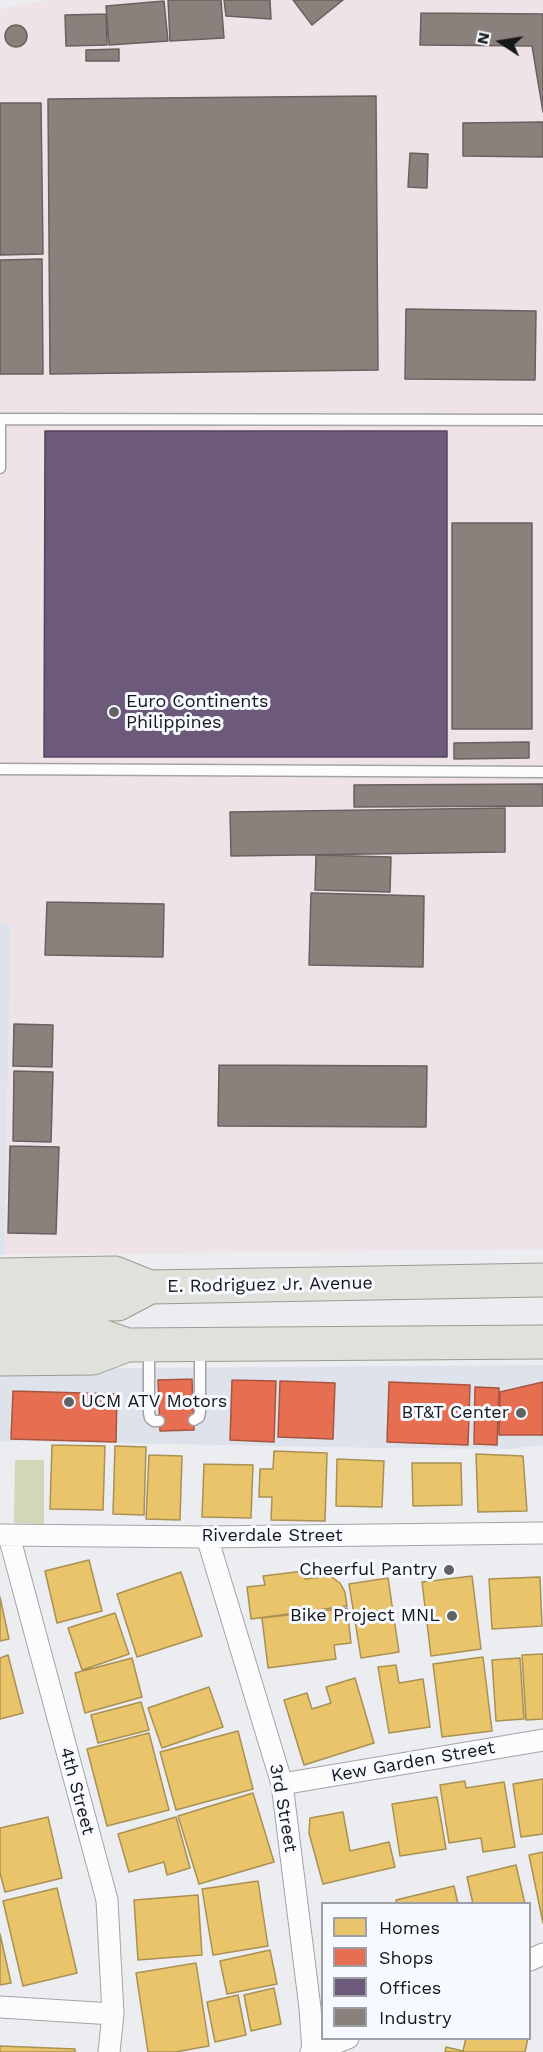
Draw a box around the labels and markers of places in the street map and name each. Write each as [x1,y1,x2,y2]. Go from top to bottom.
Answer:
place label: Euro Continents Philippines [126,691,268,734]
marker: Euro Continents Philippines [107,705,121,719]
place label: UCM ATV Motors [81,1391,227,1413]
marker: UCM ATV Motors [62,1395,76,1409]
place label: BT&T Center [402,1402,509,1424]
marker: BT&T Center [514,1406,528,1420]
place label: Cheerful Pantry [299,1559,437,1581]
marker: Cheerful Pantry [442,1563,456,1577]
place label: Bike Project MNL [290,1605,440,1627]
marker: Bike Project MNL [445,1609,459,1623]

